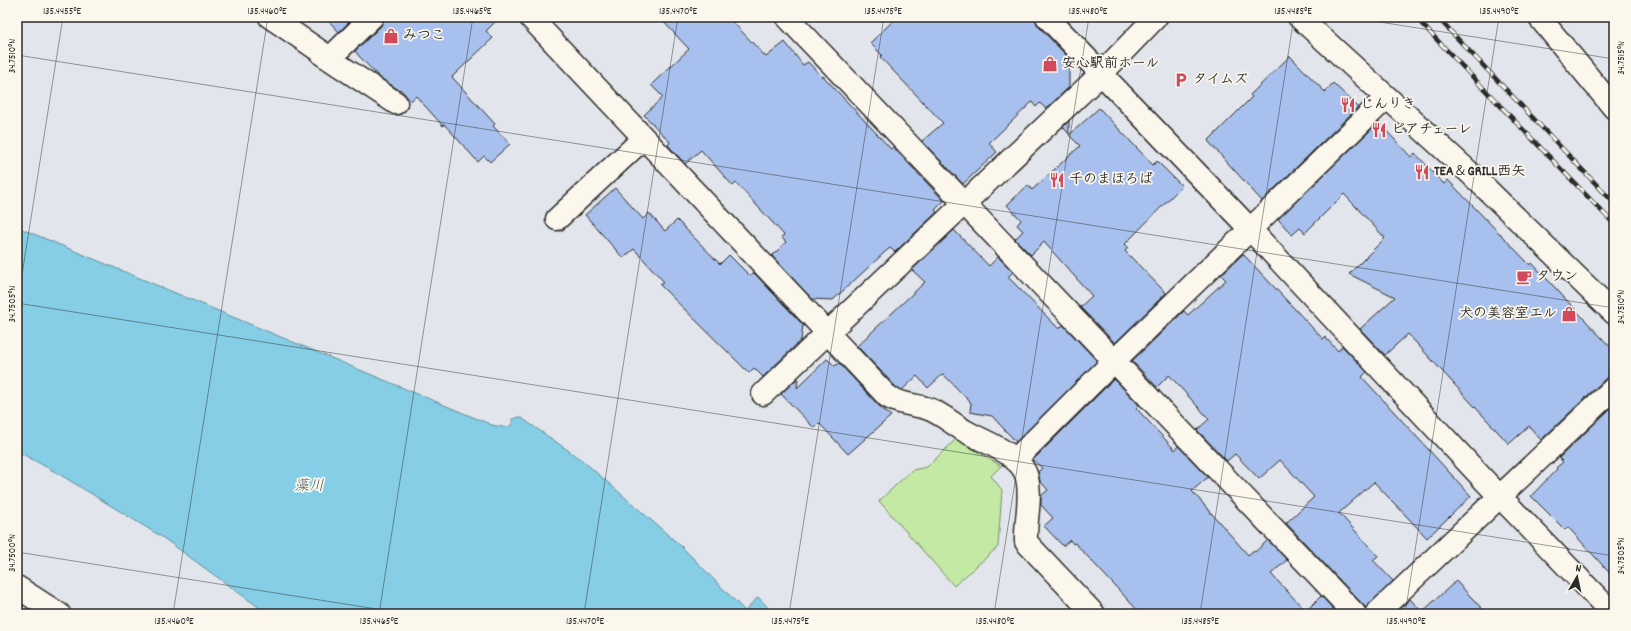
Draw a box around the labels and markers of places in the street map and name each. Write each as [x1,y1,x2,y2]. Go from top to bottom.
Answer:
place label: みつこ [403,26,445,46]
shop icon: みつこ [382,27,400,45]
place label: 安心駅前ホール [1062,54,1159,74]
shop icon: 安心駅前ホール [1041,55,1059,73]
place label: タイムズ [1193,70,1248,90]
parking icon: タイムズ [1172,71,1190,89]
place label: じんりき [1360,95,1416,115]
restaurant icon: じんりき [1339,96,1357,114]
place label: ピアチェーレ [1391,120,1472,140]
restaurant icon: ピアチェーレ [1370,121,1388,139]
place label: TEA＆GRILL西矢 [1434,162,1525,182]
restaurant icon: TEA＆GRILL西矢 [1413,163,1431,181]
place label: 千のまほろば [1069,170,1153,190]
restaurant icon: 千のまほろば [1048,171,1066,189]
place label: タウン [1536,267,1578,287]
cafe icon: タウン [1515,268,1533,286]
place label: 犬の美容室エル [1459,304,1557,324]
shop icon: 犬の美容室エル [1560,305,1578,323]

